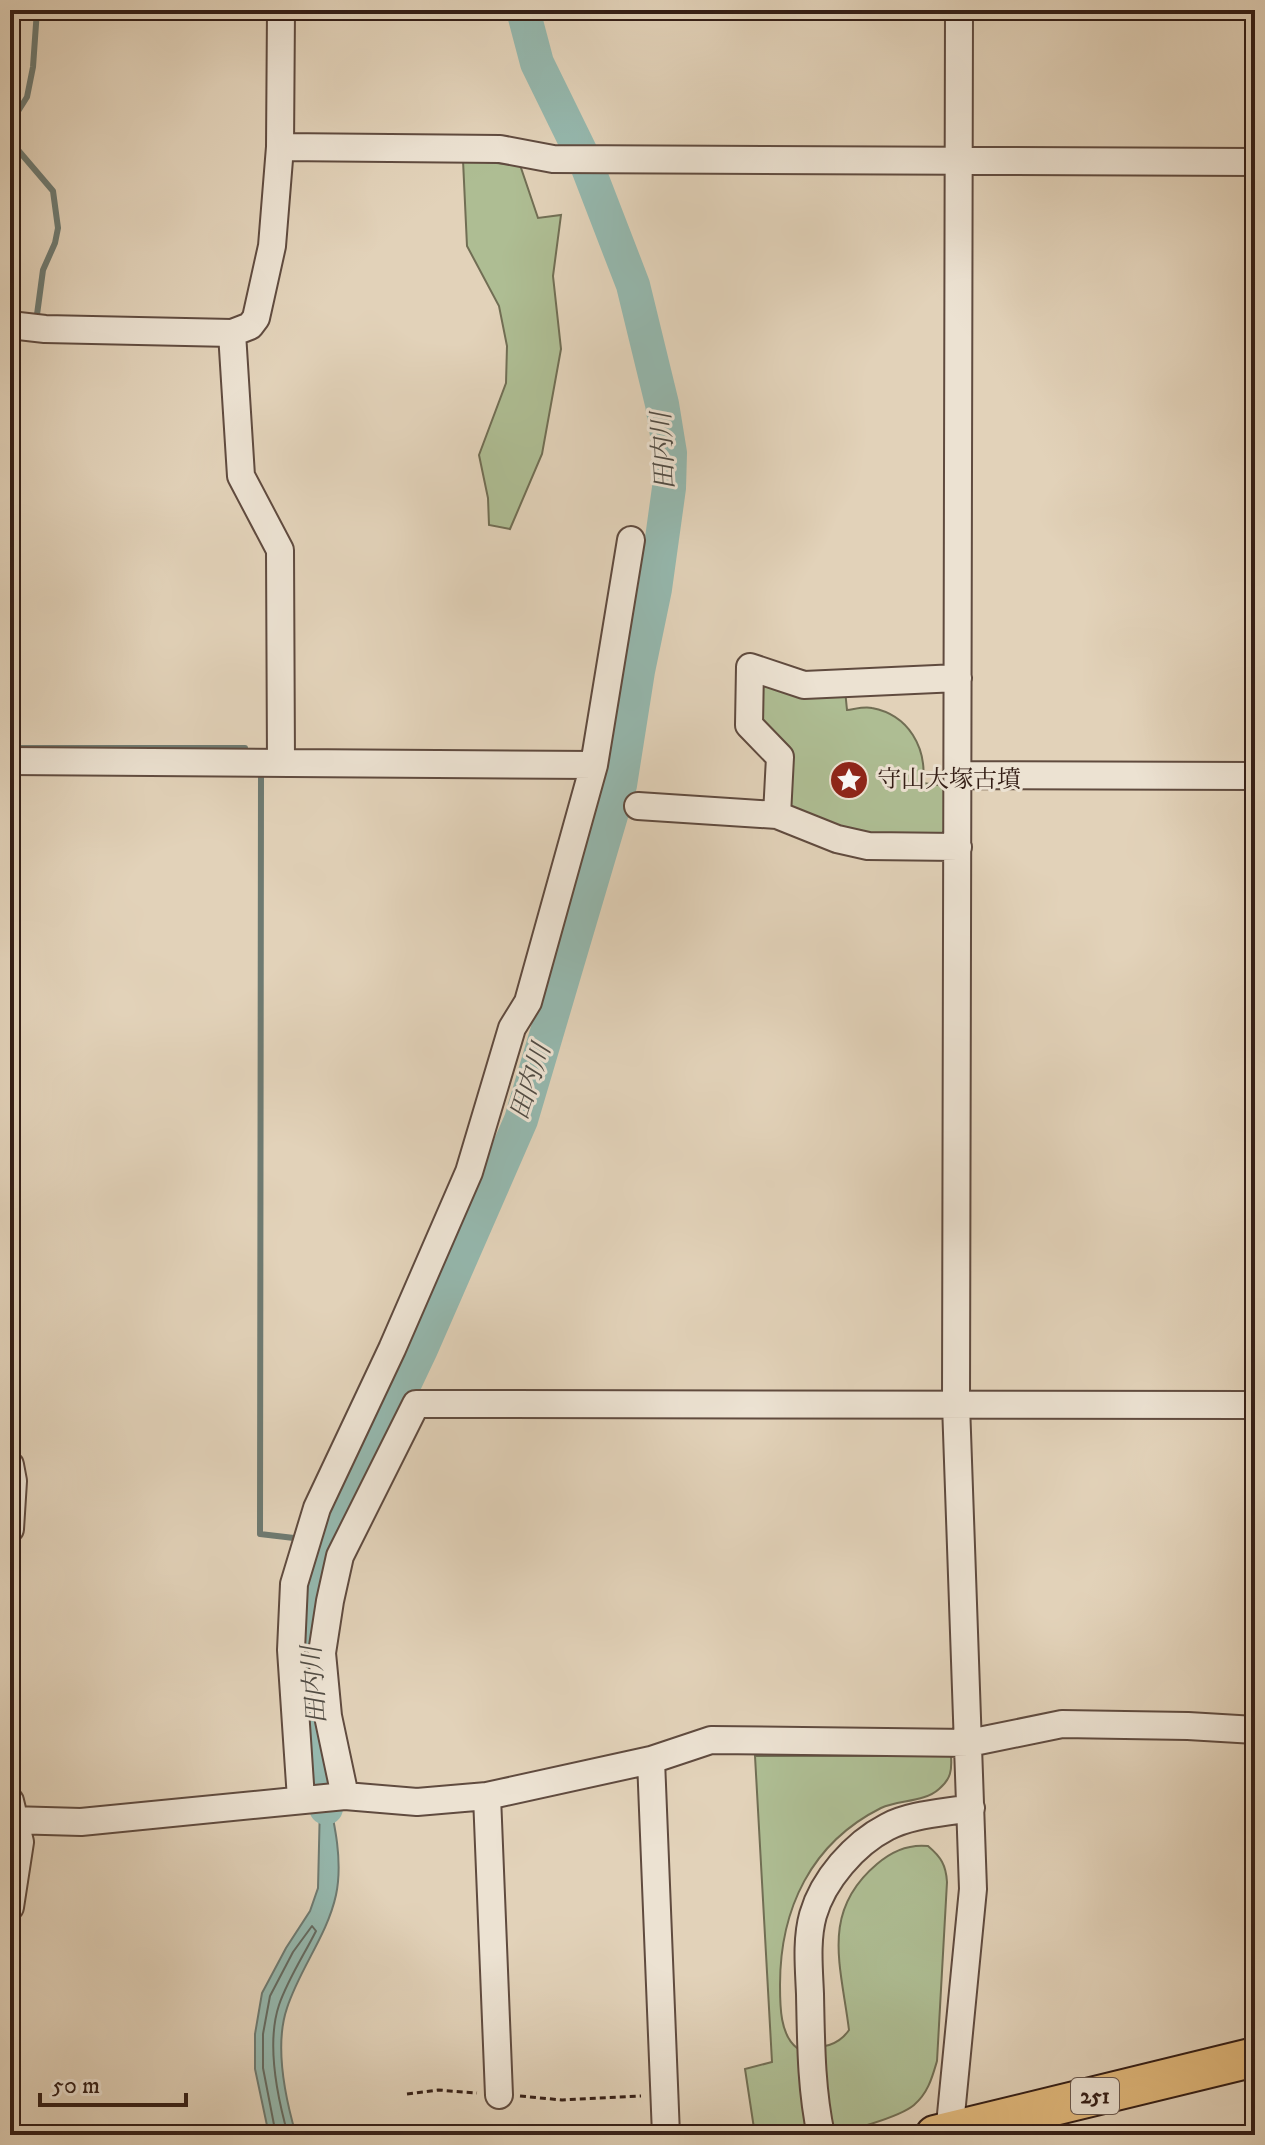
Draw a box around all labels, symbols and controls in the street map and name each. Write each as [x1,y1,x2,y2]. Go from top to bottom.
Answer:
water label: 田内川 [645,408,683,491]
place icon: 守山大塚古墳 [828,759,870,801]
place label: 守山大塚古墳 [877,765,1021,795]
water label: 田内川 [503,1037,560,1124]
water label: 田内川 [296,1642,334,1725]
scale bar [40,2057,186,2107]
text: 50 m [52,2071,100,2101]
road number: 251 [1071,2078,1119,2114]

